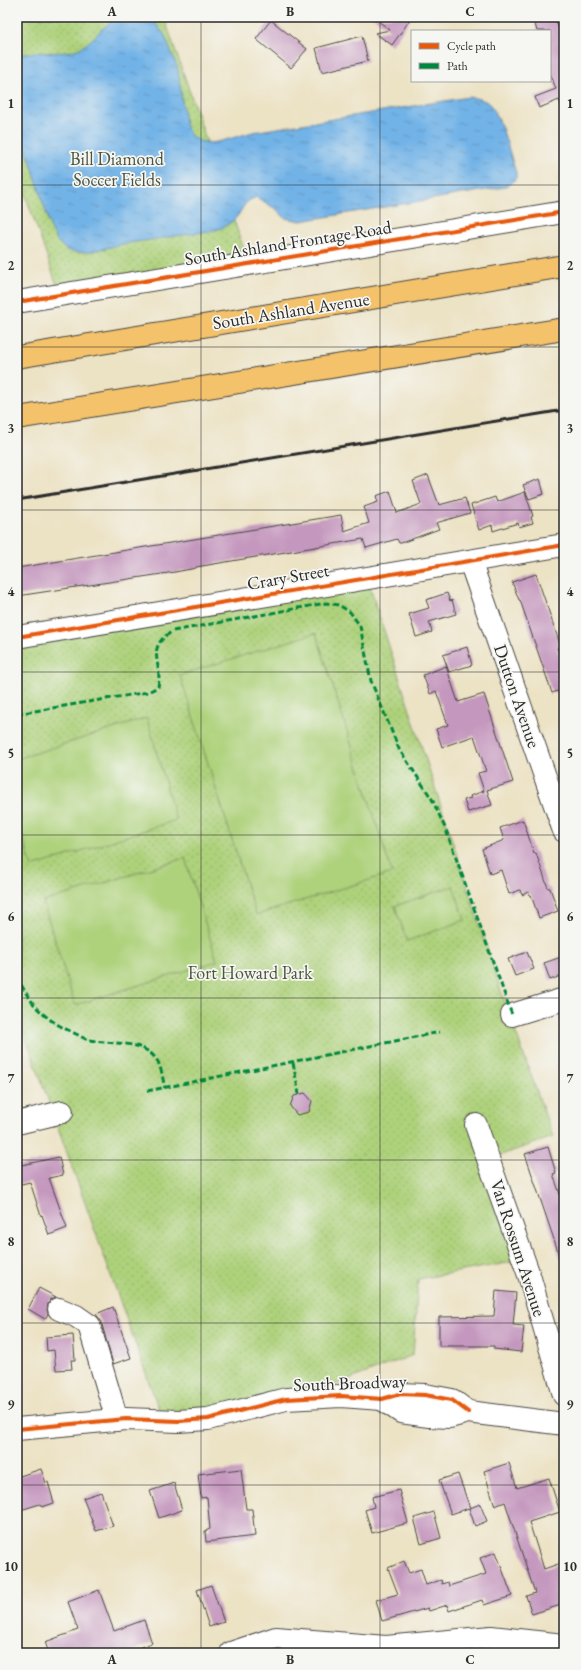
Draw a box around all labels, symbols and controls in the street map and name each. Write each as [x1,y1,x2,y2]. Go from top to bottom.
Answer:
text: A [106,3,117,20]
text: B [286,3,294,20]
text: C [465,3,475,20]
legend [411,30,551,82]
text: Cycle path [447,38,496,54]
text: Path [447,58,468,74]
text: 1 [8,95,15,112]
text: 1 [567,95,574,112]
park label: Bill Diamond Soccer Fields [70,147,165,191]
street label: South Ashland Frontage Road [183,215,394,270]
text: 2 [8,257,15,274]
text: 2 [567,257,574,274]
street label: South Ashland Avenue [211,287,371,334]
text: 3 [8,420,15,437]
text: 3 [567,420,574,437]
street label: Crary Street [245,558,331,595]
text: 4 [8,583,15,600]
text: 4 [567,583,574,600]
street label: Dutton Avenue [489,641,546,751]
text: 5 [8,745,14,762]
text: 5 [567,745,573,762]
text: 6 [8,908,15,925]
text: 6 [567,908,574,925]
park label: Fort Howard Park [188,961,313,984]
text: 7 [8,1070,15,1087]
text: 7 [567,1070,574,1087]
street label: Van Rossum Avenue [485,1176,551,1319]
text: 8 [8,1233,15,1250]
text: 8 [567,1233,574,1250]
street label: South Broadway [293,1369,407,1396]
text: 9 [8,1396,15,1413]
text: 9 [567,1396,574,1413]
text: 10 [4,1558,18,1575]
text: 10 [563,1558,577,1575]
text: A [106,1651,117,1668]
text: B [286,1651,294,1668]
text: C [465,1651,475,1668]

